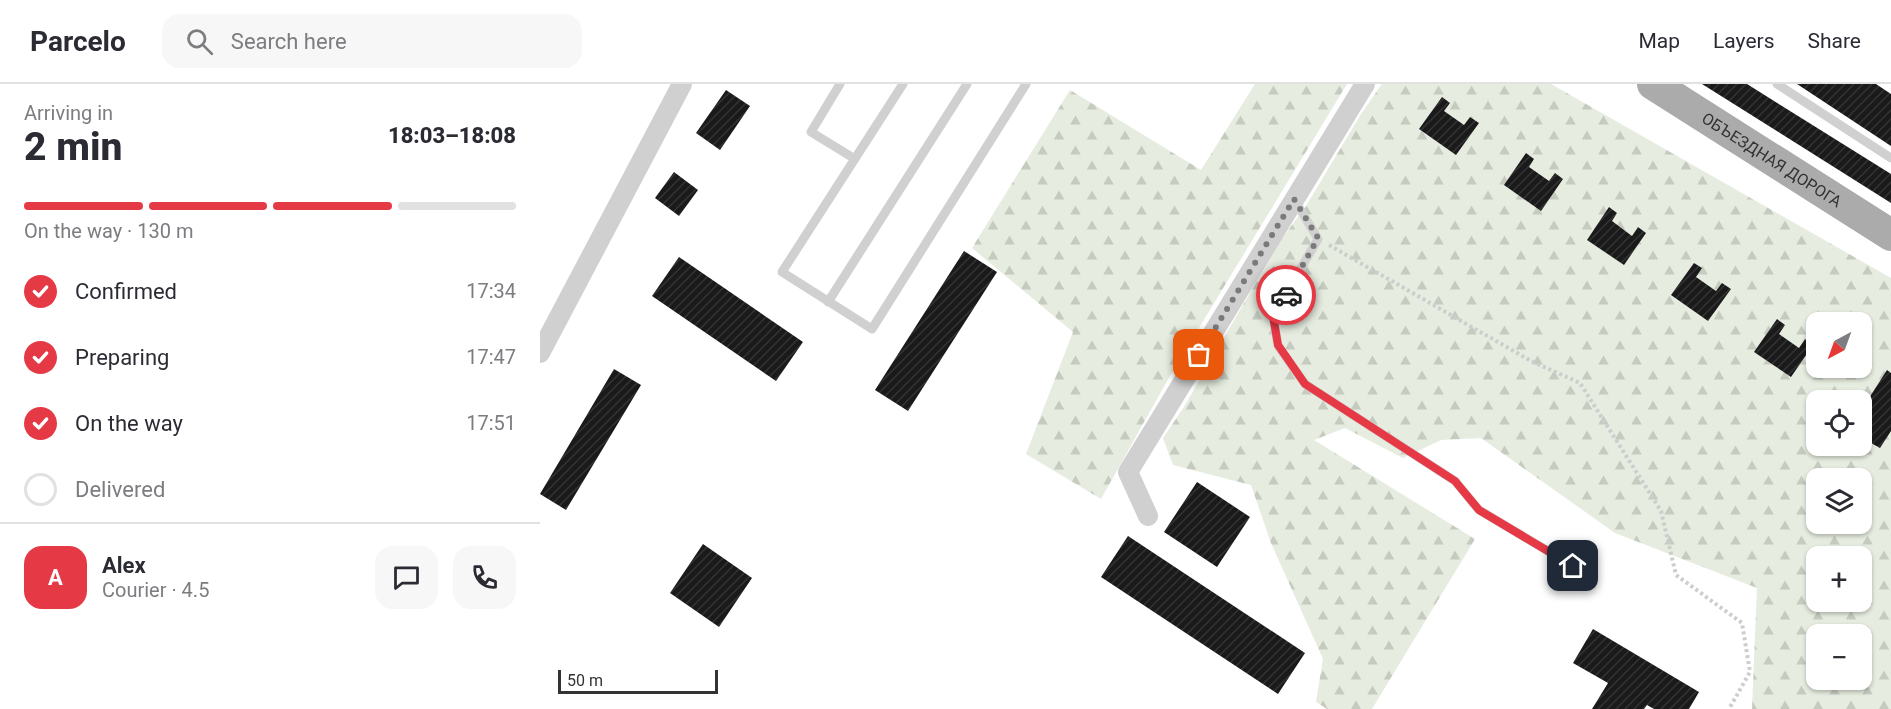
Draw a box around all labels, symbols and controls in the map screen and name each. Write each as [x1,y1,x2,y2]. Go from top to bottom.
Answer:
search box [162,14,582,68]
text: Parcelo [30,25,126,58]
icon: search [183,25,216,58]
text: Search here [231,29,347,54]
text: Map [1638,29,1680,53]
text: Layers [1713,29,1774,53]
text: Share [1807,29,1861,53]
text: Arriving in [24,101,113,125]
street label: ОБЪЕЗДНАЯ ДОРОГА [1698,109,1846,212]
text: 18:03–18:08 [388,123,516,148]
text: 2 min [24,124,122,170]
text: On the way · 130 m [24,219,193,243]
courier [1256,265,1316,325]
icon: check [24,275,57,308]
text: Confirmed [75,279,177,304]
text: 17:34 [466,279,516,303]
icon: car [1270,279,1303,312]
north arrow [1806,312,1872,378]
map controls [1806,312,1872,690]
pin [1173,329,1224,380]
icon: bag [1182,338,1215,371]
icon: check [24,341,57,374]
text: Preparing [75,345,169,370]
text: 17:47 [466,345,516,369]
button: locate [1806,390,1872,456]
icon: check [24,407,57,440]
text: On the way [75,411,183,436]
text: 17:51 [466,411,516,435]
button: layers [1806,468,1872,534]
text: Delivered [75,477,165,502]
pin [1547,540,1598,591]
button: chat [375,546,438,609]
button: phone [453,546,516,609]
button: + [1806,546,1872,612]
icon: home [1556,549,1589,582]
text: Alex [102,553,146,578]
text: A [48,565,63,590]
text: Courier · 4.5 [102,578,209,602]
button: − [1806,624,1872,690]
scale bar [558,667,718,694]
text: 50 m [567,671,603,690]

